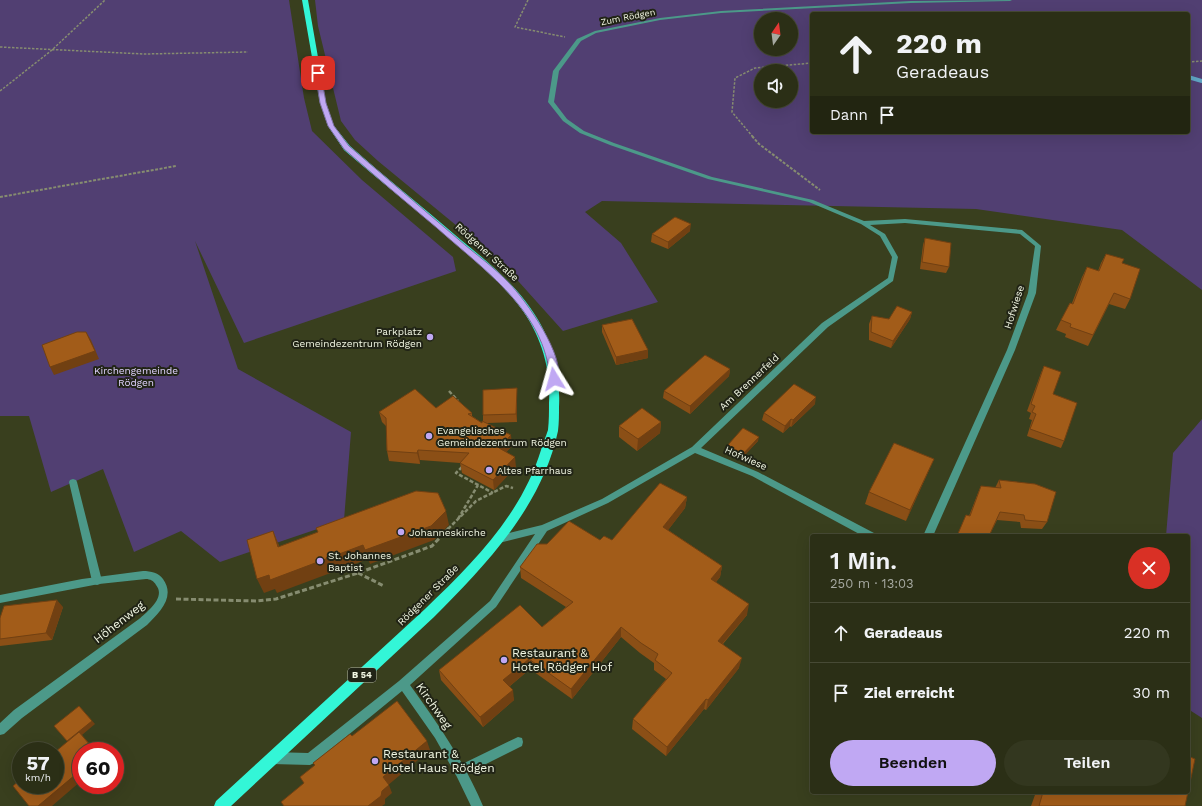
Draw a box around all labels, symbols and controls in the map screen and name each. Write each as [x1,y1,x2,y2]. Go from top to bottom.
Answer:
street label: Zum Rödgen [600,7,656,27]
north arrow [754,12,798,56]
map controls [754,12,798,108]
text: 220 m [896,27,982,60]
icon: ahead [830,28,882,80]
pin [301,56,335,90]
text: Geradeaus [896,61,989,82]
icon: arrive [307,62,329,84]
button: sound [754,64,798,108]
icon: arrive [876,104,898,126]
text: Dann [830,106,868,124]
street label: Rödgener Straße [453,221,521,283]
street label: Hofwiese [1002,284,1026,330]
place label: Parkplatz Gemeindezentrum Rödgen [292,326,422,349]
marker: Parkplatz Gemeindezentrum Rödgen [425,332,435,342]
street label: Am Brennerfeld [717,352,781,412]
position arrow [533,358,575,400]
park label: Kirchengemeinde Rödgen [94,365,178,388]
place label: Evangelisches Gemeindezentrum Rödgen [437,425,567,448]
marker: Evangelisches Gemeindezentrum Rödgen [424,431,434,441]
street label: Hofwiese [723,444,769,472]
marker: Altes Pfarrhaus [484,465,494,475]
place label: Altes Pfarrhaus [497,465,572,476]
marker: Johanneskirche [396,527,406,537]
place label: Johanneskirche [409,527,486,538]
text: 1 Min. [830,547,897,575]
button: close [1128,547,1170,589]
place label: St. Johannes Baptist [328,550,391,573]
marker: St. Johannes Baptist [315,556,325,566]
street label: Rödgener Straße [395,562,461,628]
text: 250 m · 13:03 [830,576,914,591]
street label: Höhenweg [91,597,148,646]
icon: ahead [830,622,852,644]
text: Geradeaus [864,624,943,642]
text: 220 m [1124,624,1170,642]
place label: Restaurant & Hotel Rödger Hof [512,646,612,674]
marker: Restaurant & Hotel Rödger Hof [499,655,509,665]
road number: B 54 [348,668,376,682]
street label: Kirchweg [413,680,455,732]
icon: arrive [830,682,852,704]
text: Ziel erreicht [864,684,954,702]
text: 30 m [1133,684,1170,702]
button: Beenden [830,740,996,786]
button: Teilen [1004,740,1170,786]
speed limit sign: 60 [72,742,124,794]
place label: Restaurant & Hotel Haus Rödgen [383,747,495,775]
text: 57 [26,751,50,775]
marker: Restaurant & Hotel Haus Rödgen [370,756,380,766]
text: km/h [25,772,51,783]

